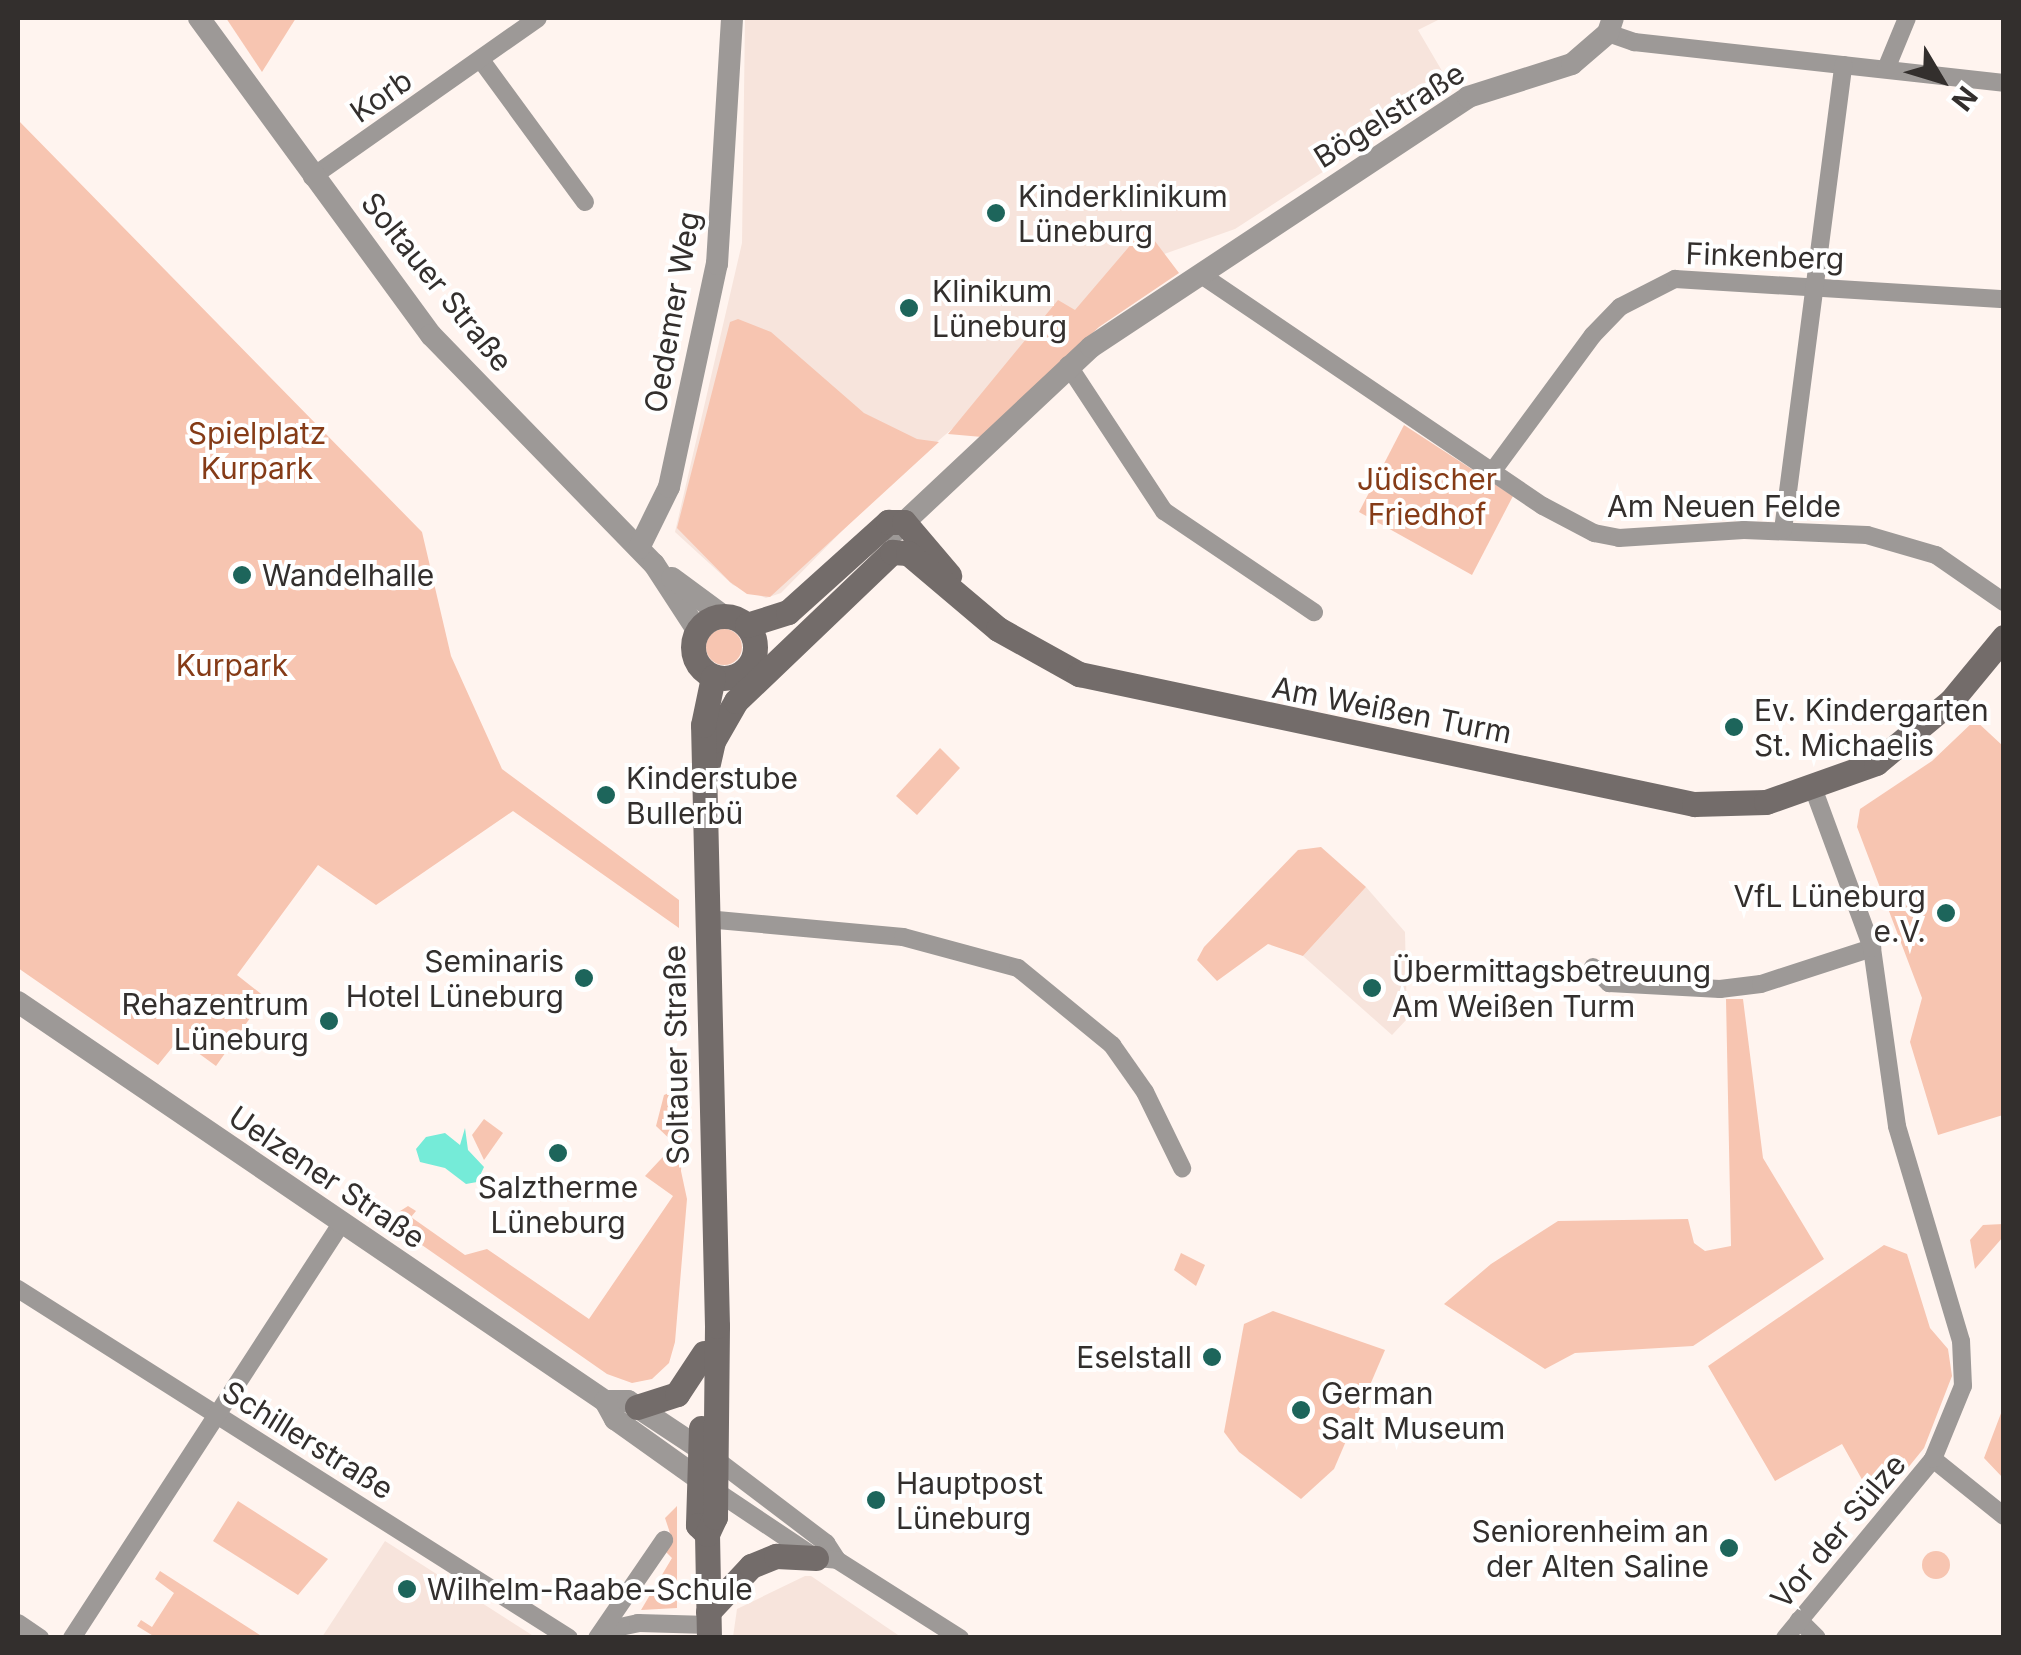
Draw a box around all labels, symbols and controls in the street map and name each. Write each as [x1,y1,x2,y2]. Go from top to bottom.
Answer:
north arrow [1891,30,1991,130]
street label: Bögelstraße [1307,55,1471,175]
street label: Korb [343,62,419,130]
text: N [1945,80,1985,117]
place label: Kinderklinikum Lüneburg [1018,178,1228,248]
street label: Soltauer Straße [354,185,520,379]
marker: Kinderklinikum Lüneburg [983,200,1009,226]
street label: Oedemer Weg [637,209,707,415]
street label: Finkenberg [1685,235,1845,277]
place label: Klinikum Lüneburg [932,273,1067,344]
marker: Klinikum Lüneburg [896,295,922,321]
park label: Spielplatz Kurpark [188,415,326,486]
park label: Jüdischer Friedhof [1357,461,1497,532]
street label: Am Neuen Felde [1607,488,1841,524]
place label: Wandelhalle [262,557,434,593]
marker: Wandelhalle [231,564,253,586]
park label: Kurpark [176,647,288,683]
street label: Am Weißen Turm [1269,669,1515,751]
place label: Ev. Kindergarten St. Michaelis [1754,692,1989,762]
marker: Ev. Kindergarten St. Michaelis [1723,716,1745,738]
place label: Kinderstube Bullerbü [626,760,798,830]
marker: Kinderstube Bullerbü [595,784,617,806]
place label: VfL Lüneburg e.V. [1734,878,1926,948]
marker: VfL Lüneburg e.V. [1935,902,1957,924]
place label: Seminaris Hotel Lüneburg [346,943,564,1014]
street label: Soltauer Straße [656,945,696,1165]
place label: Übermittagsbetreuung Am Weißen Turm [1392,953,1711,1024]
marker: Seminaris Hotel Lüneburg [573,967,595,989]
marker: Übermittagsbetreuung Am Weißen Turm [1361,977,1383,999]
place label: Rehazentrum Lüneburg [122,986,309,1056]
marker: Rehazentrum Lüneburg [318,1010,340,1032]
street label: Uelzener Straße [222,1098,432,1256]
marker: Salztherme Lüneburg [547,1142,569,1164]
place label: Salztherme Lüneburg [478,1169,638,1240]
place label: Eselstall [1076,1339,1192,1375]
marker: Eselstall [1201,1346,1223,1368]
street label: Schillerstraße [216,1373,400,1507]
place label: German Salt Museum [1321,1375,1505,1446]
marker: German Salt Museum [1290,1399,1312,1421]
street label: Vor der Sülze [1763,1447,1913,1615]
place label: Hauptpost Lüneburg [896,1465,1043,1536]
marker: Hauptpost Lüneburg [865,1489,887,1511]
place label: Seniorenheim an der Alten Saline [1471,1513,1709,1584]
marker: Seniorenheim an der Alten Saline [1718,1537,1740,1559]
place label: Wilhelm-Raabe-Schule [427,1571,753,1607]
marker: Wilhelm-Raabe-Schule [396,1578,418,1600]

